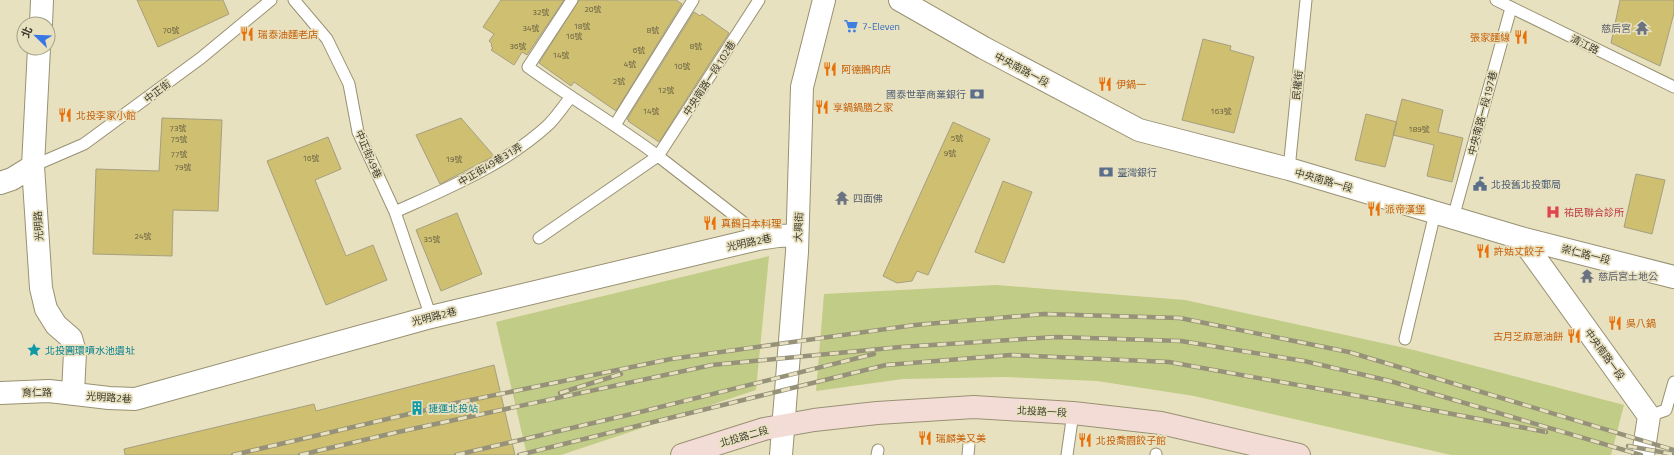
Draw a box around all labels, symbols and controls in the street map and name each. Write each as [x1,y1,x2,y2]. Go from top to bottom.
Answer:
house number: 20號 [585,3,601,15]
house number: 32號 [533,6,549,18]
north arrow [16,16,56,56]
supermarket icon: 7-Eleven [843,18,859,34]
place label: 7-Eleven [862,19,900,34]
house number: 18號 [574,20,590,32]
temple icon: 慈后宮 [1634,20,1650,36]
place label: 慈后宮 [1601,21,1631,36]
house number: 34號 [523,22,539,34]
text: 北 [17,24,36,40]
house number: 70號 [163,24,179,36]
house number: 8號 [647,24,659,36]
restaurant icon: 瑞泰油麵老店 [239,26,255,42]
place label: 瑞泰油麵老店 [258,27,318,42]
restaurant icon: 張家麵線 [1513,29,1529,45]
house number: 16號 [566,30,582,42]
place label: 張家麵線 [1470,30,1510,45]
street label: 清江路 [1568,31,1602,58]
street label: 中央南路一段102巷 [679,38,739,119]
house number: 36號 [510,40,526,52]
house number: 8號 [690,40,702,52]
house number: 6號 [633,44,645,56]
house number: 14號 [553,49,569,61]
street label: 中央南路一段 [992,49,1052,90]
house number: 4號 [624,58,636,70]
house number: 10號 [674,60,690,72]
restaurant icon: 阿德鵝肉店 [822,61,838,77]
place label: 阿德鵝肉店 [841,62,891,77]
street label: 民權街 [1288,69,1307,101]
street label: 中央南路一段197巷 [1464,69,1501,157]
house number: 2號 [613,75,625,87]
street label: 中正街 [141,76,174,106]
restaurant icon: 伊鍋一 [1097,76,1113,92]
place label: 伊鍋一 [1116,77,1146,92]
house number: 12號 [658,84,674,96]
bank icon: 國泰世華商業銀行 [969,86,985,102]
place label: 國泰世華商業銀行 [886,87,966,102]
restaurant icon: 享鍋鍋膳之家 [814,99,830,115]
place label: 享鍋鍋膳之家 [833,100,894,115]
house number: 14號 [643,105,659,117]
house number: 163號 [1210,105,1232,117]
restaurant icon: 北投李家小館 [57,107,73,123]
place label: 北投李家小館 [76,108,136,123]
house number: 73號 [170,122,186,134]
house number: 189號 [1408,123,1430,135]
street label: 中正街49巷 [352,128,385,181]
house number: 5號 [951,132,963,144]
house number: 75號 [171,133,187,145]
street label: 中正街49巷31弄 [455,139,525,190]
house number: 9號 [944,147,956,159]
house number: 77號 [171,148,187,160]
house number: 16號 [303,152,319,164]
house number: 19號 [446,153,462,165]
house number: 79號 [175,161,191,173]
bank icon: 臺灣銀行 [1098,164,1114,180]
place label: 臺灣銀行 [1117,165,1157,180]
street label: 中央南路一段 [1293,165,1355,196]
public building icon: 北投舊北投郵局 [1472,176,1488,192]
place label: 北投舊北投郵局 [1491,177,1561,192]
temple icon: 四面佛 [834,190,850,206]
place label: 四面佛 [853,191,883,206]
restaurant icon: 派帝漢堡 [1366,201,1382,217]
place label: 派帝漢堡 [1385,202,1425,217]
hospital icon: 祐民聯合診所 [1545,204,1561,220]
place label: 祐民聯合診所 [1564,205,1624,220]
street label: 光明路 [30,210,47,241]
street label: 大興街 [790,212,807,242]
restaurant icon: 真鶴日本料理 [702,215,718,231]
place label: 真鶴日本料理 [721,216,781,231]
house number: 24號 [135,230,151,242]
street label: 光明路2巷 [725,230,773,255]
house number: 35號 [424,233,440,245]
street label: 崇仁路一段 [1560,241,1612,268]
restaurant icon: 許姑丈餃子 [1475,243,1491,259]
place label: 許姑丈餃子 [1494,244,1544,259]
temple icon: 慈后宮土地公 [1579,268,1595,284]
place label: 慈后宮土地公 [1598,269,1658,284]
street label: 光明路2巷 [410,304,458,329]
restaurant icon: 吳八鍋 [1607,315,1623,331]
place label: 吳八鍋 [1626,316,1656,331]
street label: 中央南路一段 [1581,326,1628,383]
restaurant icon: 古月芝麻蔥油餅 [1566,328,1582,344]
place label: 古月芝麻蔥油餅 [1493,329,1563,344]
place icon: 北投圓環噴水池遺址 [26,342,42,358]
place label: 北投圓環噴水池遺址 [45,343,135,358]
street label: 育仁路 [22,385,52,400]
street label: 光明路2巷 [86,388,132,407]
building icon: 捷運北投站 [409,400,425,416]
place label: 捷運北投站 [428,401,478,416]
street label: 北投路一段 [1017,403,1067,420]
street label: 北投路二段 [718,422,770,451]
restaurant icon: 瑞麟美又美 [917,430,933,446]
place label: 瑞麟美又美 [936,431,986,446]
restaurant icon: 北投喬園餃子館 [1077,432,1093,448]
place label: 北投喬園餃子館 [1096,433,1166,448]

